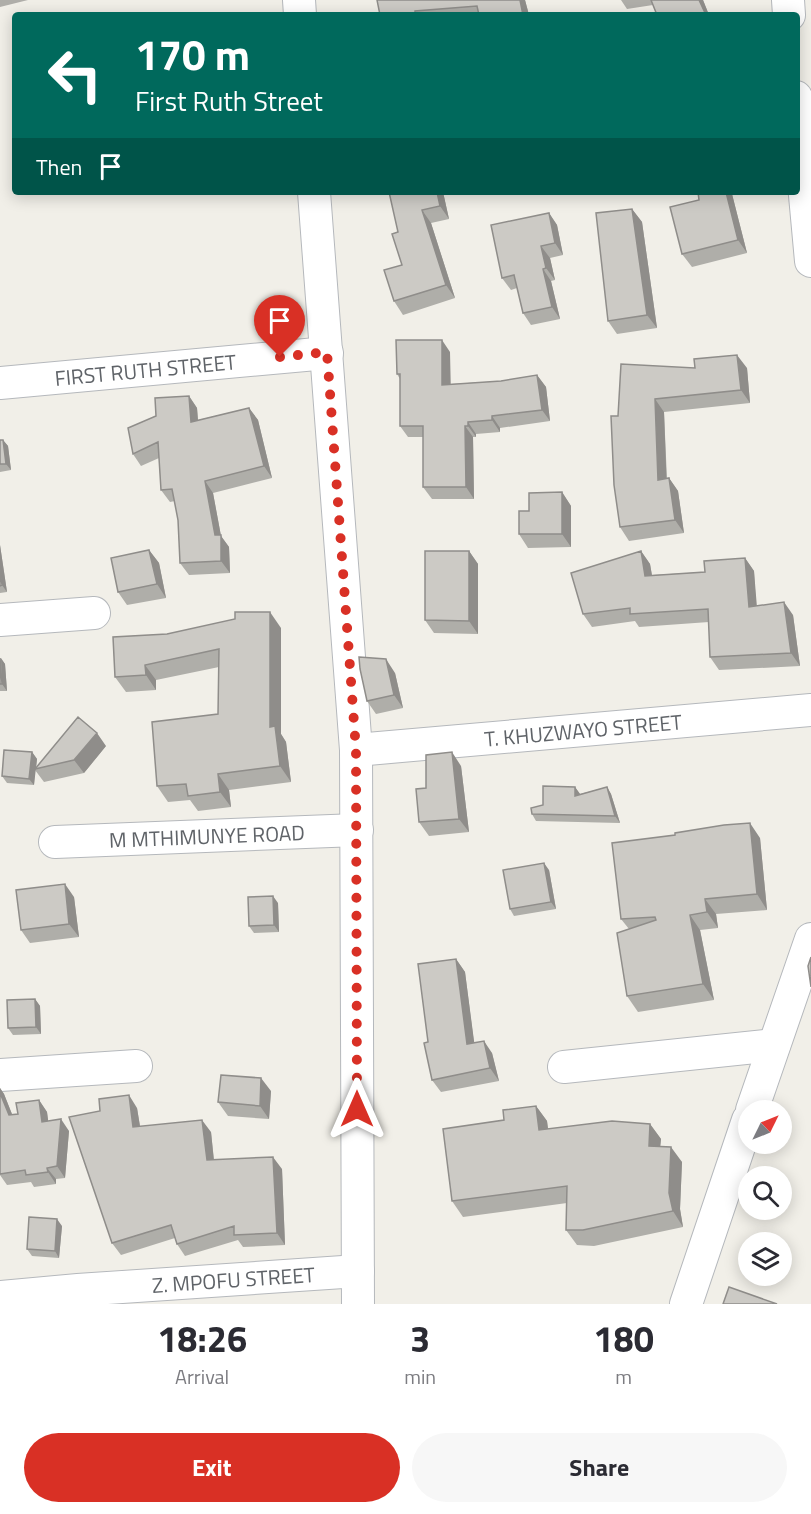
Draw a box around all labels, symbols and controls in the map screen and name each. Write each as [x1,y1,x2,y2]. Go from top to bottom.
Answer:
text: 170 m [135,22,250,86]
icon: left [36,36,114,114]
text: First Ruth Street [135,80,323,121]
text: Then [36,150,82,184]
icon: arrive [94,150,127,183]
pin [254,295,305,357]
icon: arrive [263,304,296,337]
street label: FIRST RUTH STREET [53,345,238,394]
street label: T. KHUZWAYO STREET [483,705,683,755]
street label: M MTHIMUNYE ROAD [108,816,305,856]
position arrow [325,1077,389,1141]
north arrow [738,1100,792,1154]
map controls [738,1100,792,1286]
button: search [738,1166,792,1220]
button: layers [738,1232,792,1286]
street label: Z. MPOFU STREET [151,1258,316,1301]
text: 18:26 [157,1311,247,1366]
text: 3 [410,1311,430,1366]
text: 180 [593,1311,654,1366]
text: Arrival [175,1361,229,1392]
text: min [404,1361,436,1392]
text: m [615,1361,632,1392]
button: Exit [24,1433,400,1502]
button: Share [412,1433,787,1502]

